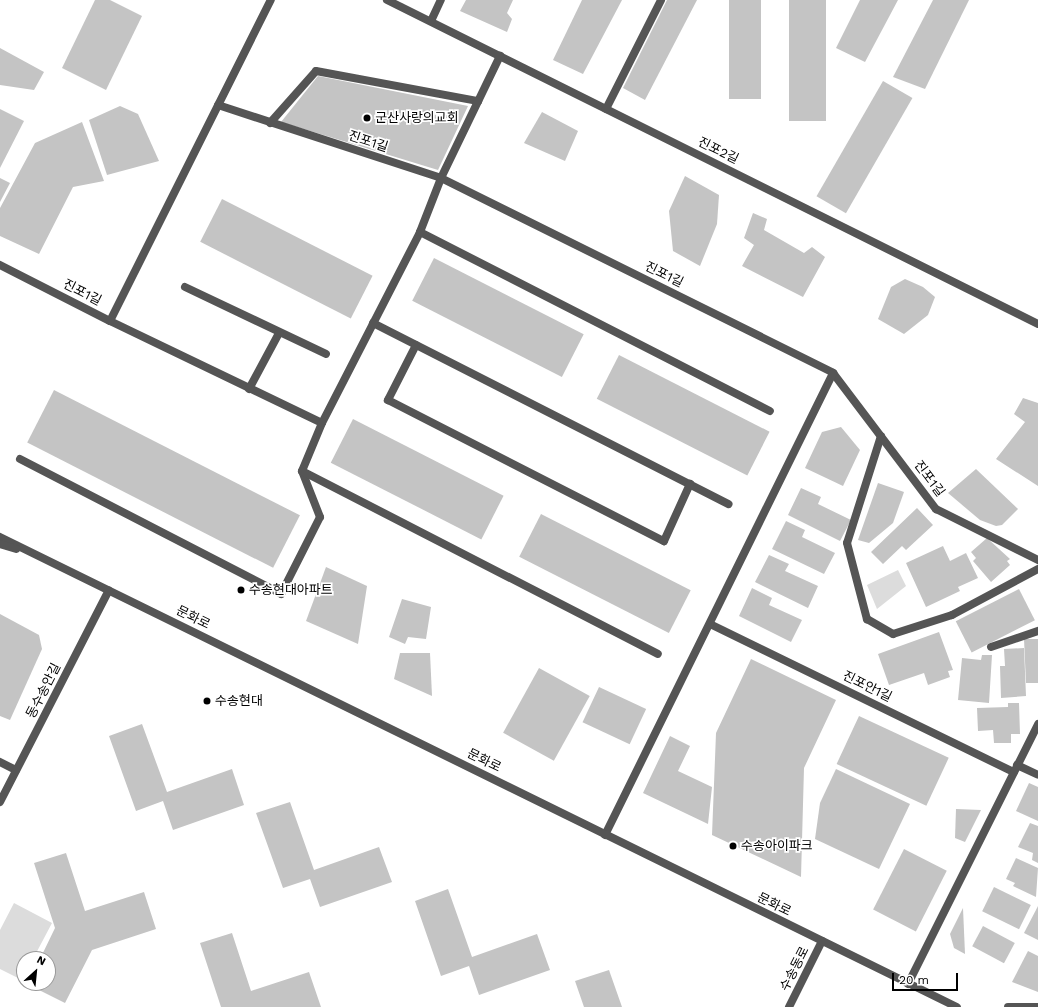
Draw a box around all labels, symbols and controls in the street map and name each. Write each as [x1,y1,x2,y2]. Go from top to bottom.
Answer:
place label: 군산사랑의교회 [375,110,459,126]
marker: 군산사랑의교회 [362,113,372,123]
street label: 진포1길 [346,128,390,156]
street label: 진포2길 [695,134,741,168]
street label: 진포1길 [642,259,686,291]
street label: 진포1길 [60,277,104,309]
street label: 진포1길 [910,458,948,500]
place label: 수송현대아파트 [249,582,333,598]
marker: 수송현대아파트 [236,585,246,595]
street label: 문화로 [173,603,213,633]
street label: 동수송안길 [23,661,65,721]
street label: 진포안1길 [840,668,894,706]
place label: 수송현대 [215,693,263,709]
marker: 수송현대 [202,696,212,706]
street label: 문화로 [464,746,504,776]
place label: 수송아이파크 [741,838,813,854]
marker: 수송아이파크 [728,841,738,851]
street label: 문화로 [754,890,794,920]
street label: 수송동로 [777,944,813,994]
north arrow [16,951,56,991]
text: N [35,953,48,968]
scale bar [894,965,960,991]
text: 20 m [899,973,929,987]

